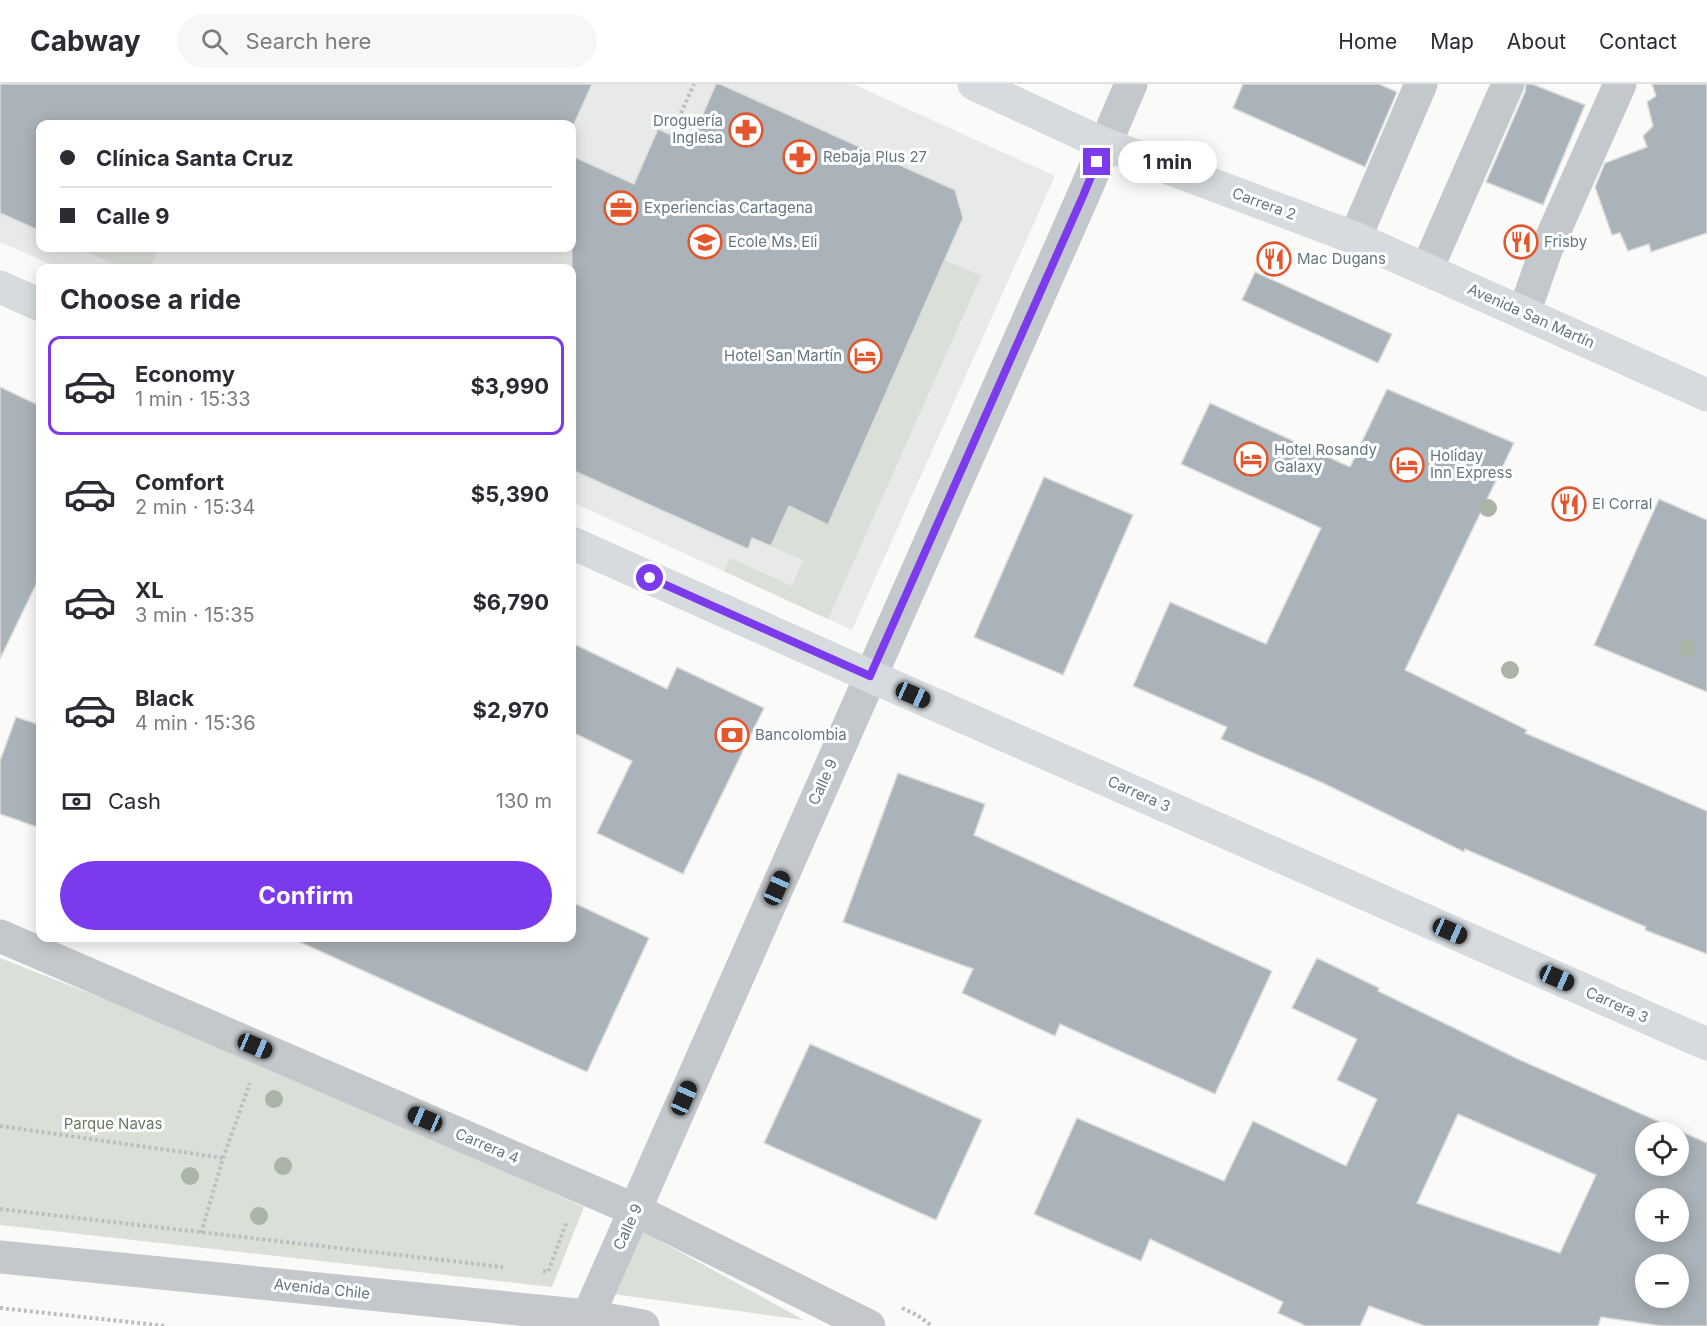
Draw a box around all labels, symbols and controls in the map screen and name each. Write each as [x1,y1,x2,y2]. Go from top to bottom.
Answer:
search box [177,14,597,68]
text: Cabway [30,24,141,58]
icon: search [198,25,231,58]
text: Search here [246,28,371,54]
text: Home [1338,29,1397,54]
text: Map [1430,29,1474,54]
text: About [1507,29,1566,54]
text: Contact [1599,29,1677,54]
place label: Droguería Inglesa [653,111,723,147]
pharmacy icon: Droguería Inglesa [728,112,764,148]
pharmacy icon: Rebaja Plus 27 [782,139,818,175]
callout: 1 min [1118,141,1217,183]
text: Clínica Santa Cruz [96,145,294,171]
place label: Rebaja Plus 27 [823,147,927,166]
route end [1083,148,1110,175]
text: 1 min [1143,150,1192,174]
street label: Carrera 2 [1230,183,1299,224]
office icon: Experiencias Cartagena [603,190,639,226]
place label: Experiencias Cartagena [644,198,813,217]
text: Calle 9 [96,203,170,229]
school or university icon: Ecole Ms. Eli [687,224,723,260]
restaurant icon: Frisby [1503,224,1539,260]
place label: Ecole Ms. Eli [728,232,817,251]
place label: Frisby [1544,232,1588,251]
restaurant icon: Mac Dugans [1256,241,1292,277]
place label: Mac Dugans [1297,249,1386,268]
street label: Avenida San Martín [1465,279,1598,352]
text: Choose a ride [60,283,241,316]
hotel icon: Hotel San Martín [847,338,883,374]
place label: Hotel San Martín [724,346,842,365]
icon: car [63,359,117,413]
text: Economy [135,361,235,387]
text: $3,990 [470,373,549,399]
text: 1 min · 15:33 [135,387,251,411]
place label: Hotel Rosandy Galaxy [1274,440,1377,476]
hotel icon: Hotel Rosandy Galaxy [1233,441,1269,477]
place label: Holiday Inn Express [1430,446,1512,482]
hotel icon: Holiday Inn Express [1389,447,1425,483]
icon: car [63,467,117,521]
text: Comfort [135,469,224,495]
text: $5,390 [471,481,549,507]
restaurant icon: El Corral [1551,486,1587,522]
place label: El Corral [1592,494,1652,513]
text: 2 min · 15:34 [135,495,255,519]
route start [636,564,663,591]
icon: car [63,575,117,629]
text: XL [135,577,164,603]
text: $6,790 [472,589,549,615]
text: 3 min · 15:35 [135,603,255,627]
car [893,679,933,711]
icon: car [63,683,117,737]
text: Black [135,685,194,711]
text: $2,970 [473,697,549,723]
text: 4 min · 15:36 [135,711,256,735]
bank icon: Bancolombia [714,717,750,753]
place label: Bancolombia [755,725,847,744]
street label: Calle 9 [804,756,841,808]
street label: Carrera 3 [1105,771,1174,816]
icon: cash [60,785,93,818]
text: Cash [108,788,161,814]
text: 130 m [496,789,552,813]
button: Confirm [60,861,552,930]
car [761,868,793,908]
car [1430,915,1470,947]
car [1537,962,1577,994]
street label: Carrera 3 [1583,982,1652,1027]
car [235,1031,275,1061]
car [668,1078,700,1118]
car [405,1104,445,1134]
park label: Parque Navas [64,1114,162,1133]
map controls [1635,1122,1689,1308]
button: locate [1635,1122,1689,1176]
street label: Carrera 4 [452,1124,522,1167]
button: + [1635,1188,1689,1242]
street label: Calle 9 [609,1201,646,1253]
button: − [1635,1254,1689,1308]
street label: Avenida Chile [273,1274,371,1303]

